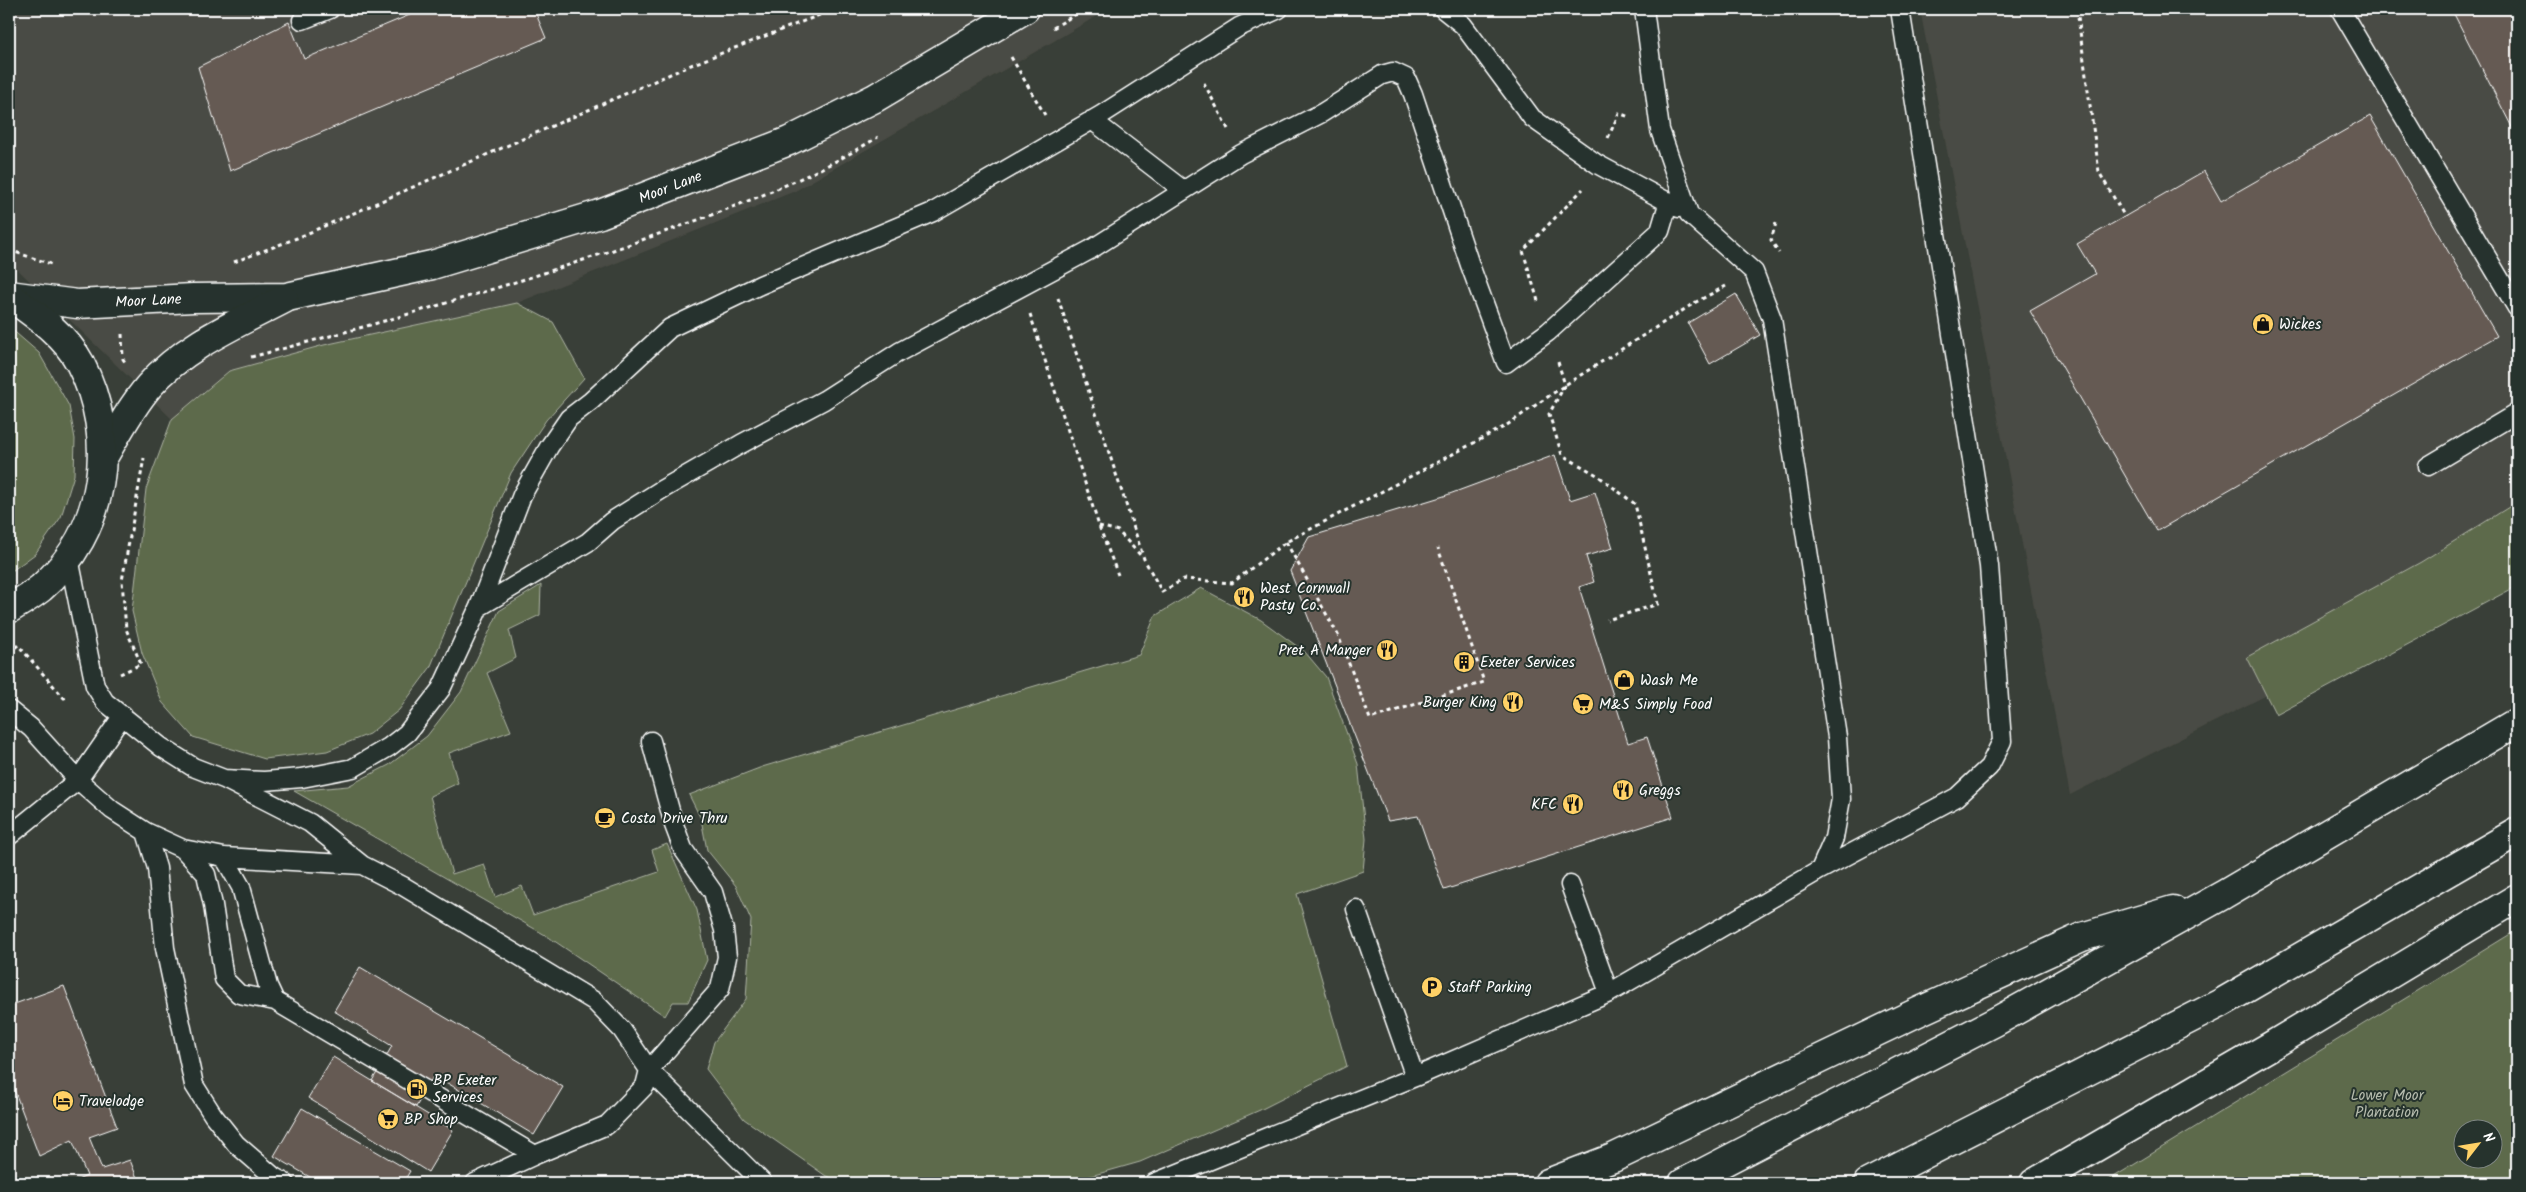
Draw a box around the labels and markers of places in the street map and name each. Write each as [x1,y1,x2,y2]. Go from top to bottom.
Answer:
shop icon: Wickes [2251,312,2275,336]
place label: Wickes [2279,313,2322,337]
place label: West Cornwall Pasty Co. [1260,577,1350,618]
restaurant icon: West Cornwall Pasty Co. [1232,585,1256,609]
restaurant icon: Pret A Manger [1375,638,1399,662]
place label: Pret A Manger [1278,639,1372,663]
building icon: Exeter Services [1452,650,1476,674]
place label: Exeter Services [1480,651,1575,675]
shop icon: Wash Me [1612,668,1636,692]
place label: Wash Me [1640,669,1698,693]
restaurant icon: Burger King [1501,690,1525,714]
place label: Burger King [1423,691,1497,715]
supermarket icon: M&S Simply Food [1571,692,1595,716]
place label: M&S Simply Food [1599,693,1712,717]
restaurant icon: Greggs [1611,778,1635,802]
place label: Greggs [1639,779,1681,803]
restaurant icon: KFC [1561,792,1585,816]
place label: KFC [1531,793,1557,817]
cafe icon: Costa Drive Thru [593,806,617,830]
place label: Costa Drive Thru [621,807,728,831]
parking icon: Staff Parking [1420,975,1444,999]
place label: Staff Parking [1448,976,1532,1000]
place label: BP Exeter Services [433,1069,497,1110]
fuel station icon: BP Exeter Services [405,1077,429,1101]
hotel icon: Travelodge [51,1089,75,1113]
place label: Travelodge [79,1090,144,1114]
supermarket icon: BP Shop [376,1107,400,1131]
place label: BP Shop [404,1108,458,1132]

